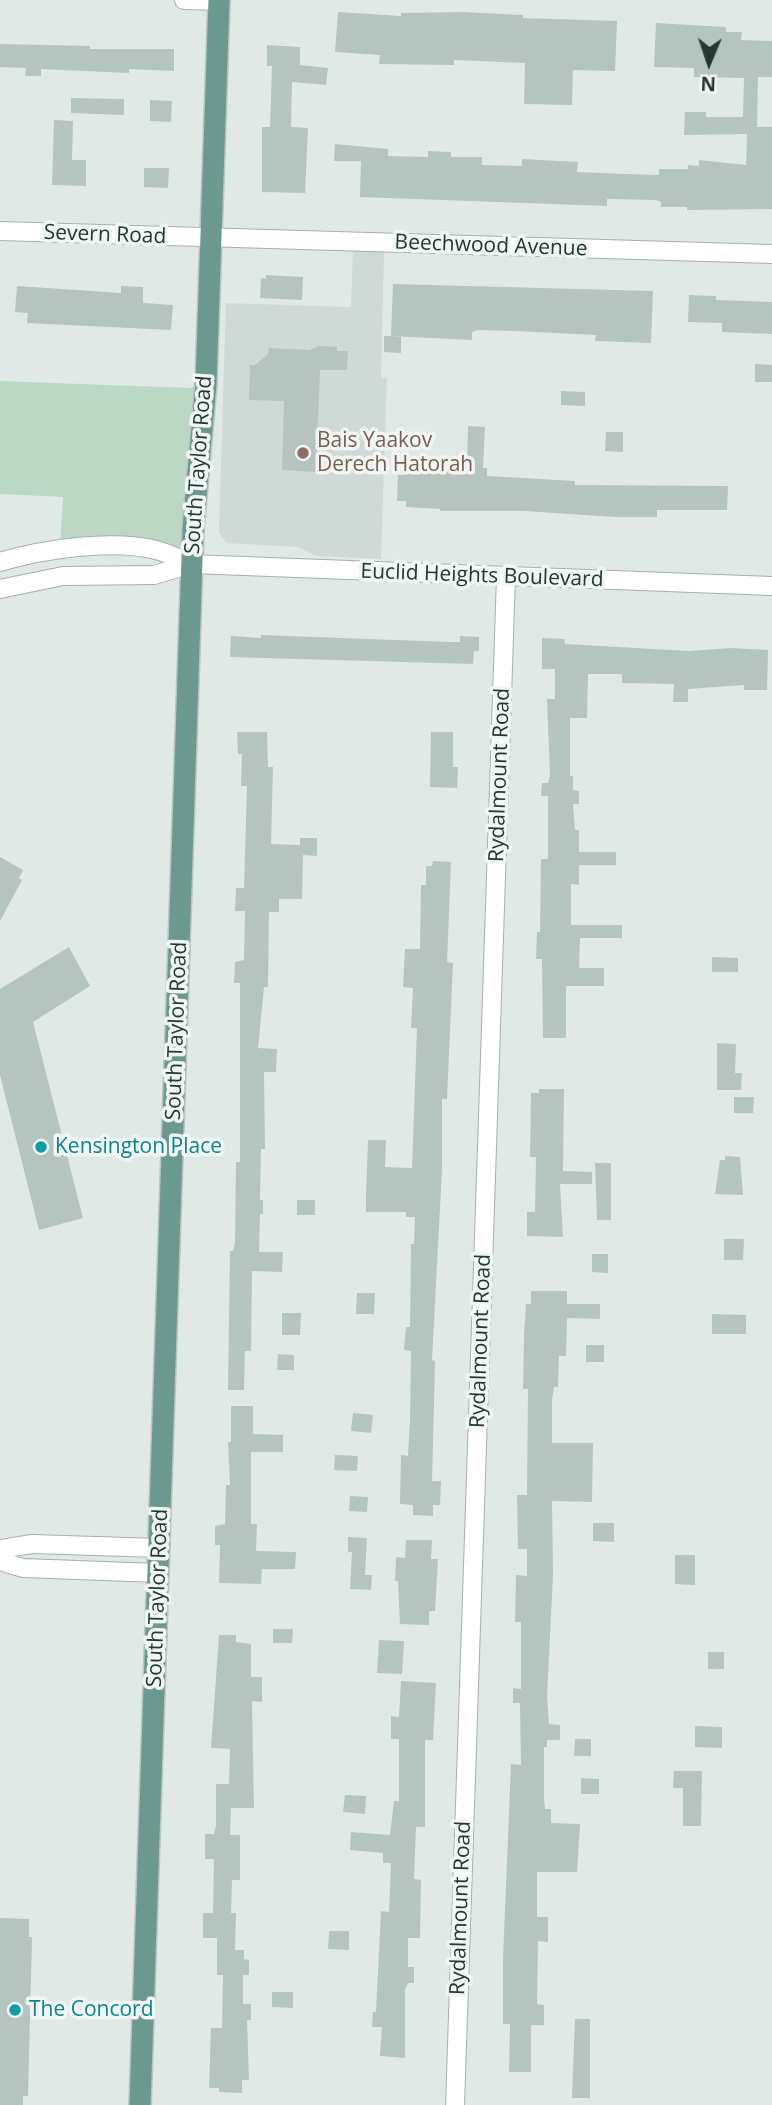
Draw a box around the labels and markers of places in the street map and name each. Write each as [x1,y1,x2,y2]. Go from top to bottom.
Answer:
place label: Bais Yaakov Derech Hatorah [317,428,473,478]
marker: Bais Yaakov Derech Hatorah [295,445,311,461]
place label: Kensington Place [55,1134,222,1160]
marker: Kensington Place [33,1139,49,1155]
place label: The Concord [29,1997,154,2023]
marker: The Concord [7,2002,23,2018]

